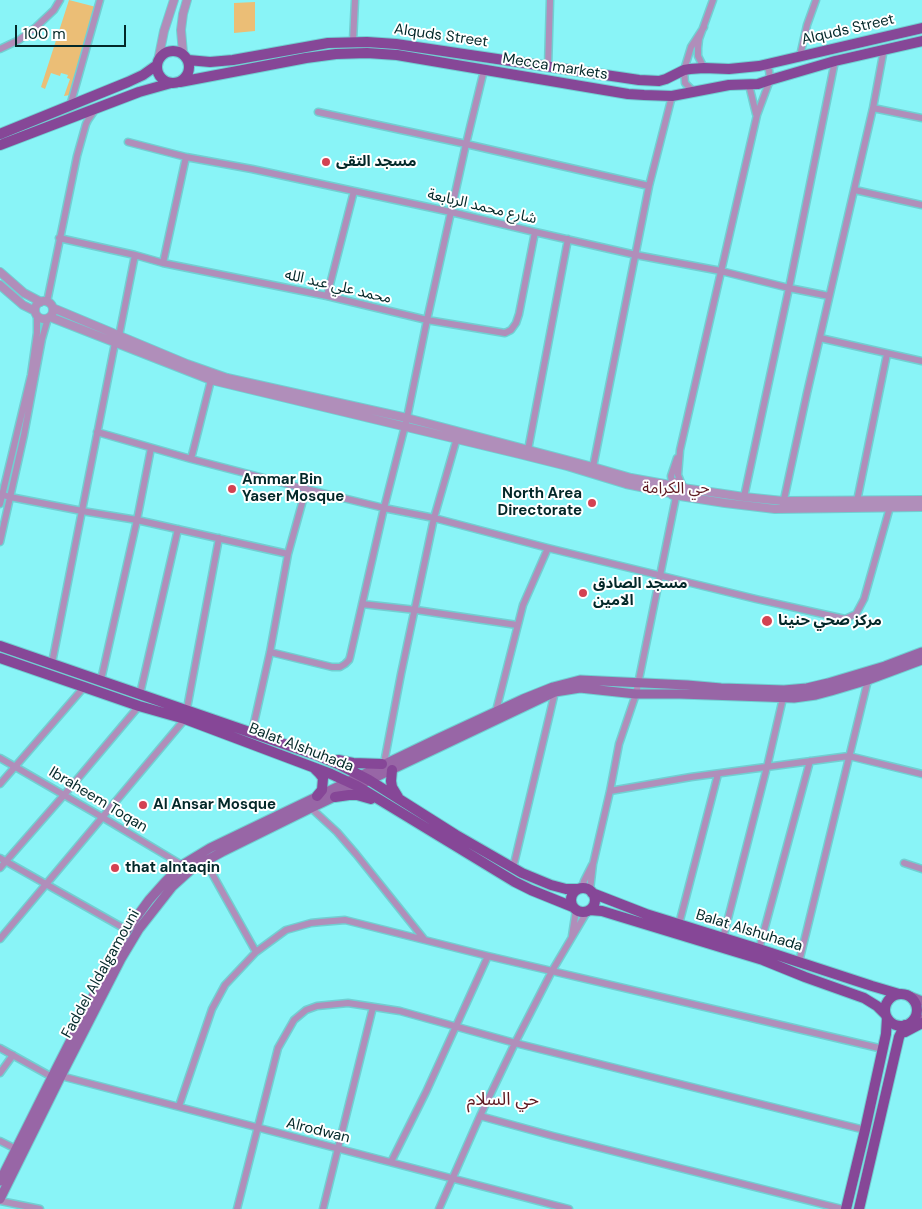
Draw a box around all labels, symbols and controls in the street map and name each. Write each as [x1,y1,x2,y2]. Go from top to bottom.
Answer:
street label: Alquds Street [800,11,896,49]
scale bar [18,15,129,47]
street label: Alquds Street [393,20,489,52]
text: 100 m [23,24,66,44]
street label: Mecca markets [501,50,609,84]
place label: مسجد التقى [336,153,417,171]
marker: مسجد التقى [320,156,332,168]
street label: شارع محمد الربابعة [426,186,538,228]
street label: محمد علي عبد الله [283,266,393,308]
place label: Ammar Bin Yaser Mosque [242,471,344,506]
district label: حي الكرامة [642,479,710,499]
marker: Ammar Bin Yaser Mosque [226,483,238,495]
place label: North Area Directorate [498,485,582,520]
marker: North Area Directorate [586,497,598,509]
place label: مسجد الصادق الامين [593,575,688,610]
marker: مسجد الصادق الامين [577,587,589,599]
place label: مركز صحي حنينا [778,612,882,630]
marker: مركز صحي حنينا [760,614,774,628]
street label: Balat Alshuhada [246,720,356,776]
street label: Ibraheem Toqan [45,764,151,836]
place label: Al Ansar Mosque [153,796,276,814]
marker: Al Ansar Mosque [137,799,149,811]
place label: that alntaqin [125,859,220,877]
marker: that alntaqin [109,862,121,874]
street label: Balat Alshuhada [693,906,805,956]
street label: Faddel Aldalgamouni [58,907,144,1041]
district label: حي السلام [467,1089,539,1111]
street label: Alrodwan [284,1114,352,1148]

